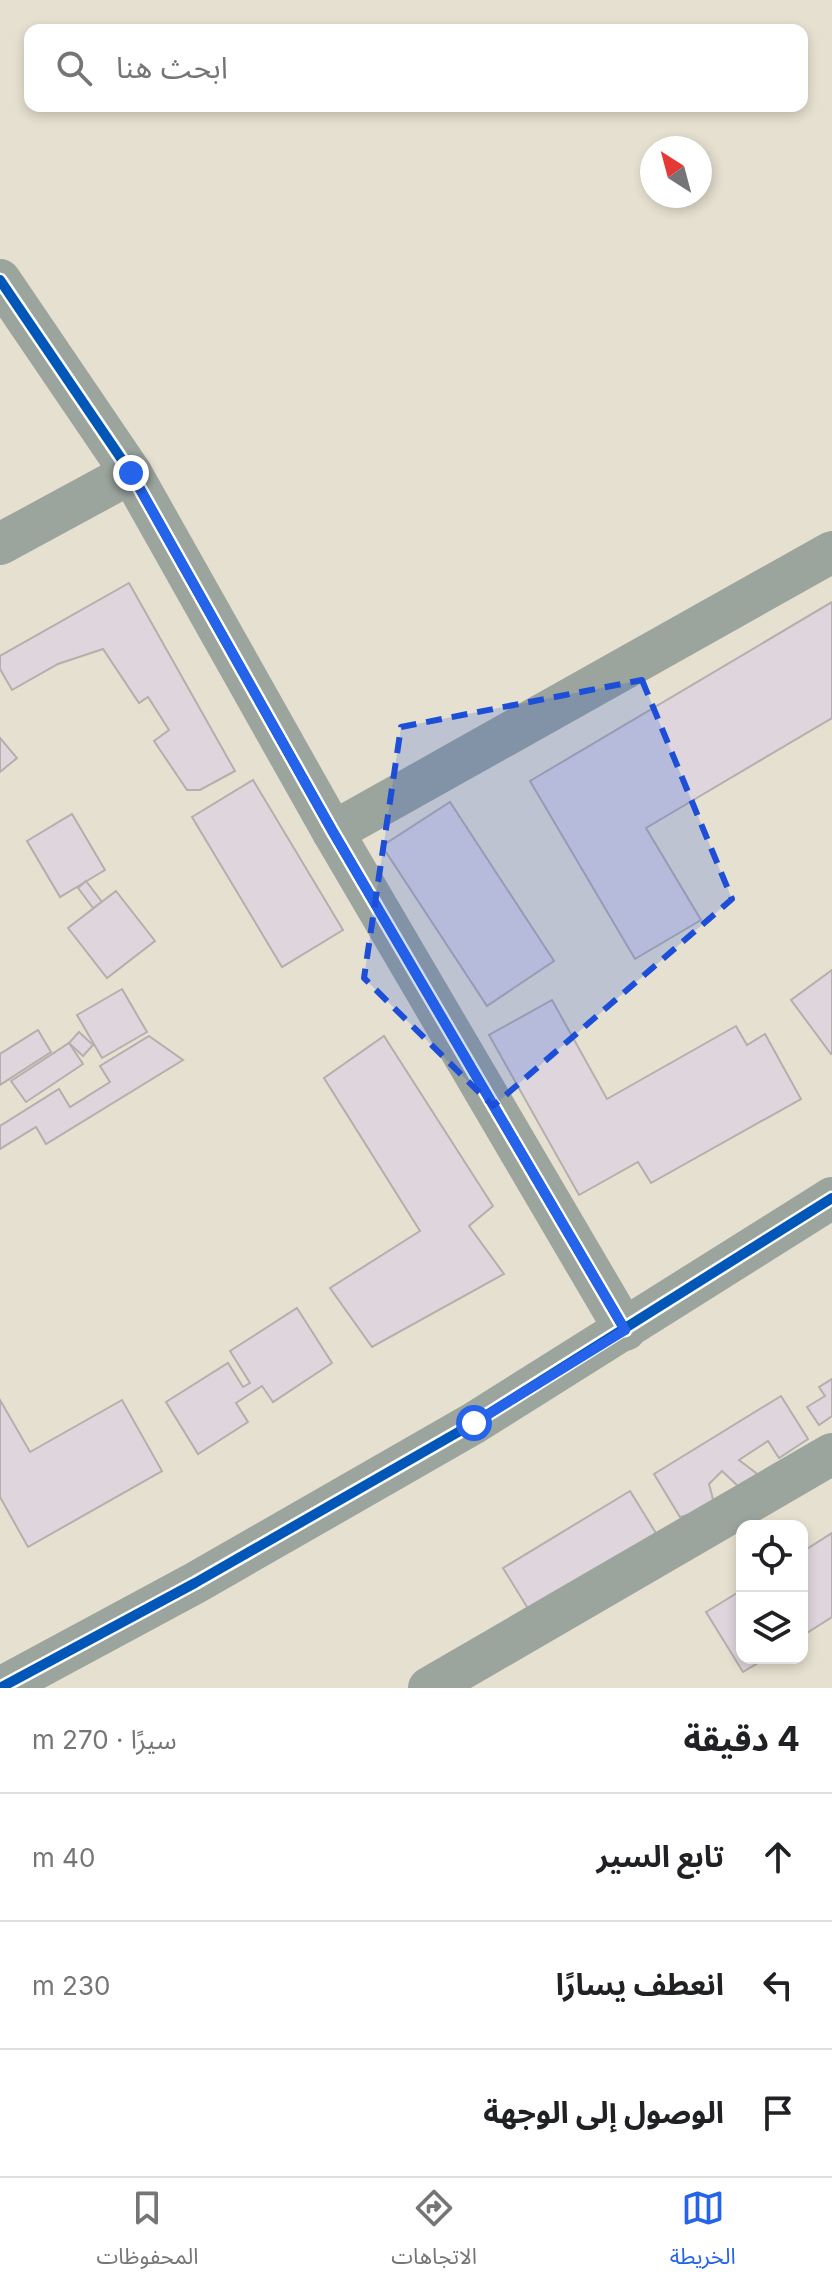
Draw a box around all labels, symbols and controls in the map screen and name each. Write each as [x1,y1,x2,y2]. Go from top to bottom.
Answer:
search box [24,24,808,112]
icon: search [52,46,96,90]
text: ابحث هنا [116,49,228,85]
north arrow [640,136,712,208]
route end [113,455,149,491]
route start [456,1405,492,1441]
map controls [736,1520,808,1664]
button: locate [736,1520,808,1592]
button: layers [736,1592,808,1664]
text: 4 دقيقة [683,1718,800,1759]
text: سيرًا · 270 m [32,1724,177,1755]
icon: ahead [756,1835,800,1879]
text: تابع السير [597,1838,724,1874]
text: 40 m [32,1842,95,1873]
icon: left [756,1963,800,2007]
text: انعطف يسارًا [556,1966,724,2002]
text: 230 m [32,1970,110,2001]
icon: arrive [756,2091,800,2135]
text: الوصول إلى الوجهة [483,2094,724,2130]
tab: المحفوظات [96,2186,198,2280]
tab: الاتجاهات [391,2186,477,2280]
tab: الخريطة [670,2186,736,2280]

